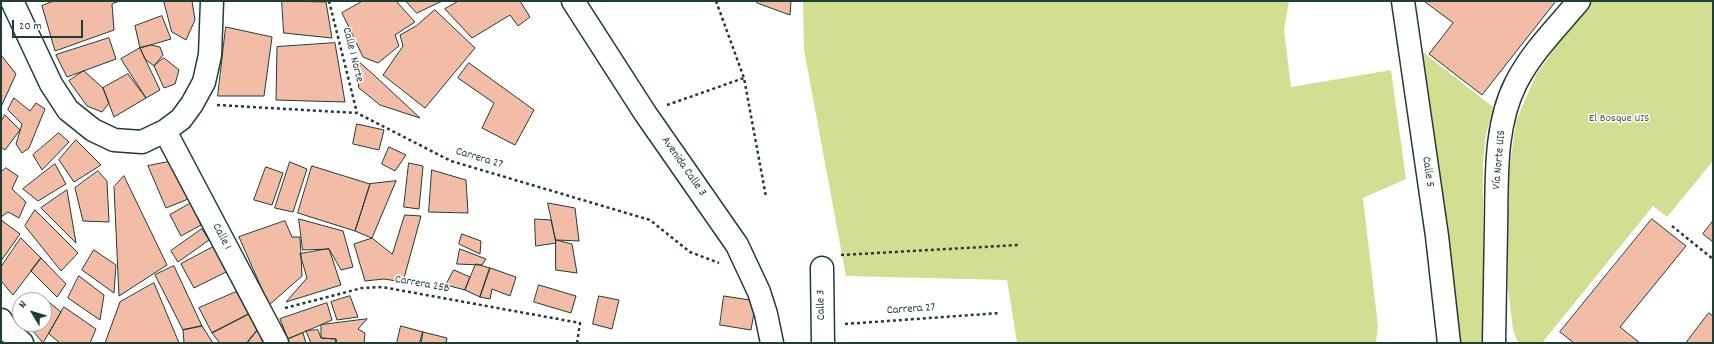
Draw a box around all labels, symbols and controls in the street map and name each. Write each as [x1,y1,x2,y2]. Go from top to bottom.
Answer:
scale bar [14,12,85,38]
text: 20 m [19,18,42,35]
street label: Calle 1 Norte [338,26,366,84]
park label: El Bosque UIS [1589,112,1649,126]
street label: Vía Norte UIS [1490,130,1510,190]
street label: Avenida Calle 3 [657,135,709,199]
street label: Carrera 27 [454,145,504,173]
street label: Calle 5 [1418,156,1436,188]
street label: Calle 1 [208,221,234,253]
street label: Carrera 25B [394,273,450,297]
street label: Calle 3 [815,290,829,320]
north arrow [12,292,52,332]
text: N [15,298,31,312]
street label: Carrera 27 [886,301,936,319]

